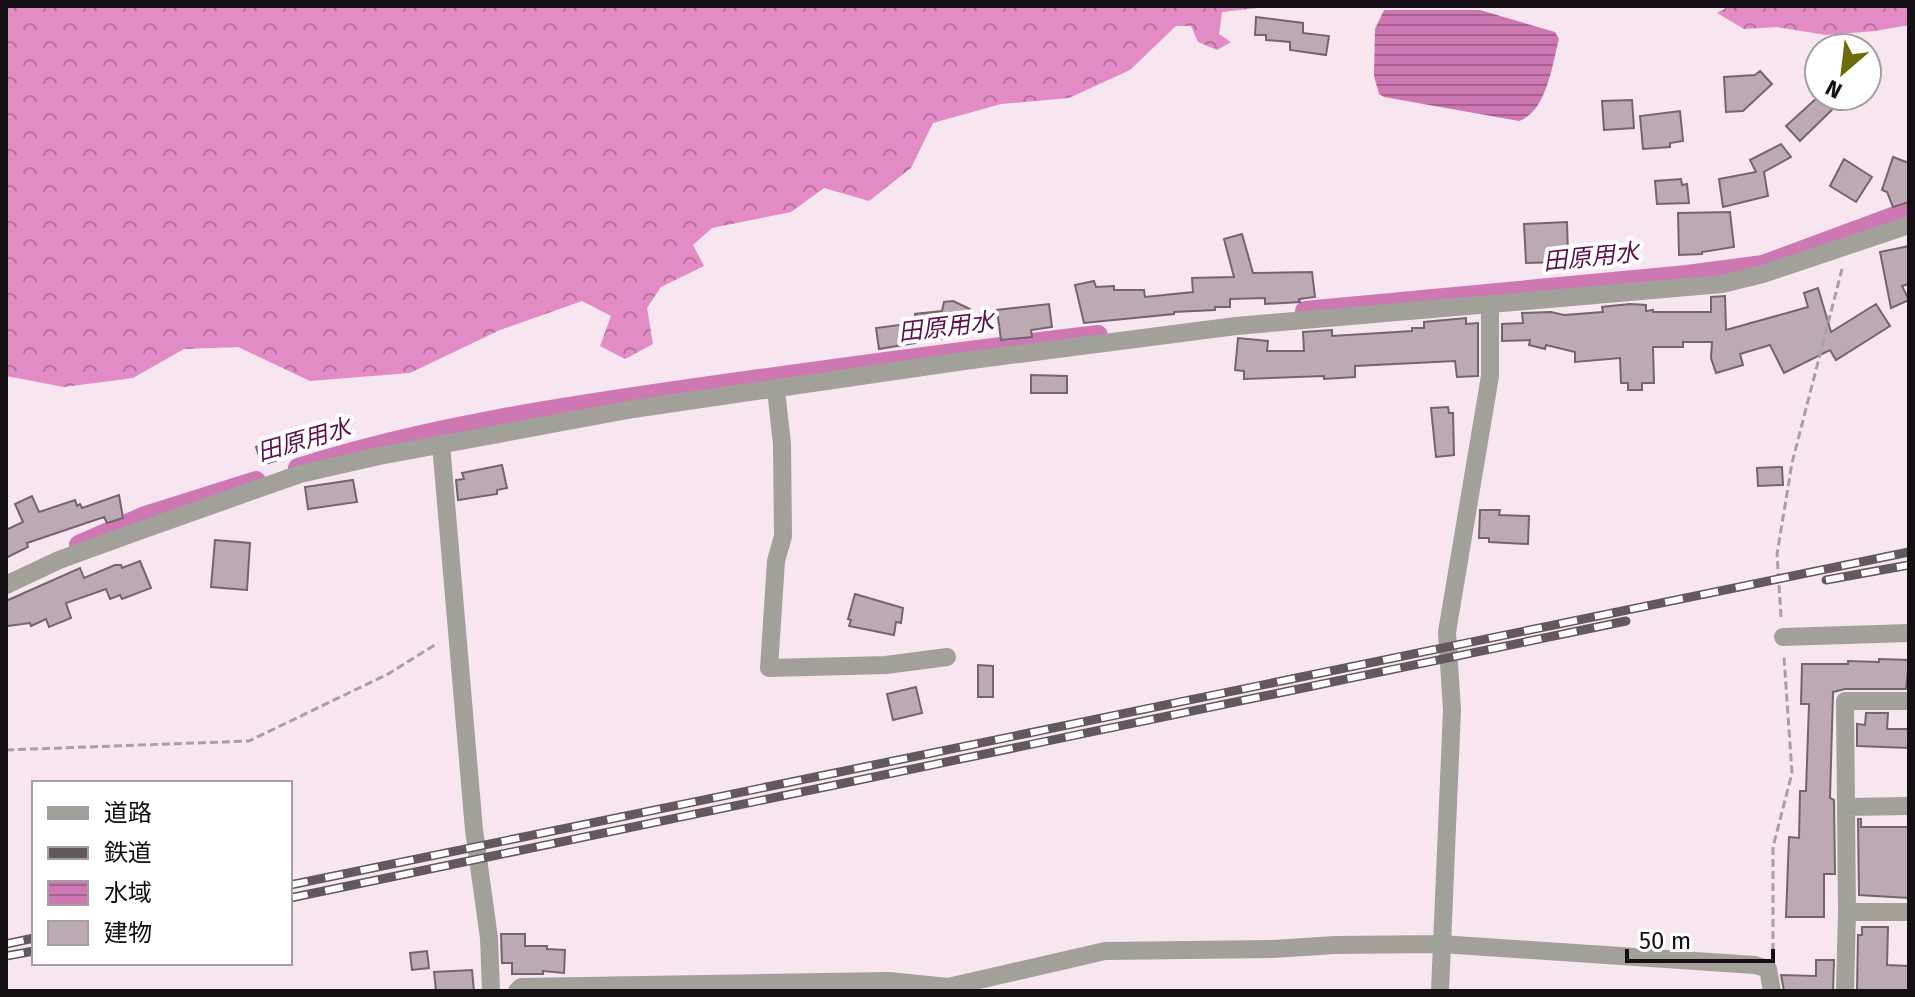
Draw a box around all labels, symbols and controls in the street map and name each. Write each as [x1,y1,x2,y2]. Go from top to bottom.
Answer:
north arrow [1803,32,1883,112]
text: N [1821,74,1847,105]
water label: 田原用水 [1542,238,1643,276]
water label: 田原用水 [897,307,998,347]
water label: 田原用水 [254,412,357,467]
legend [32,781,292,965]
text: 道路 [104,799,152,827]
text: 鉄道 [104,839,152,867]
text: 水域 [104,879,152,907]
scale bar [1627,913,1773,963]
text: 建物 [104,919,152,947]
text: 50 m [1639,927,1691,955]

